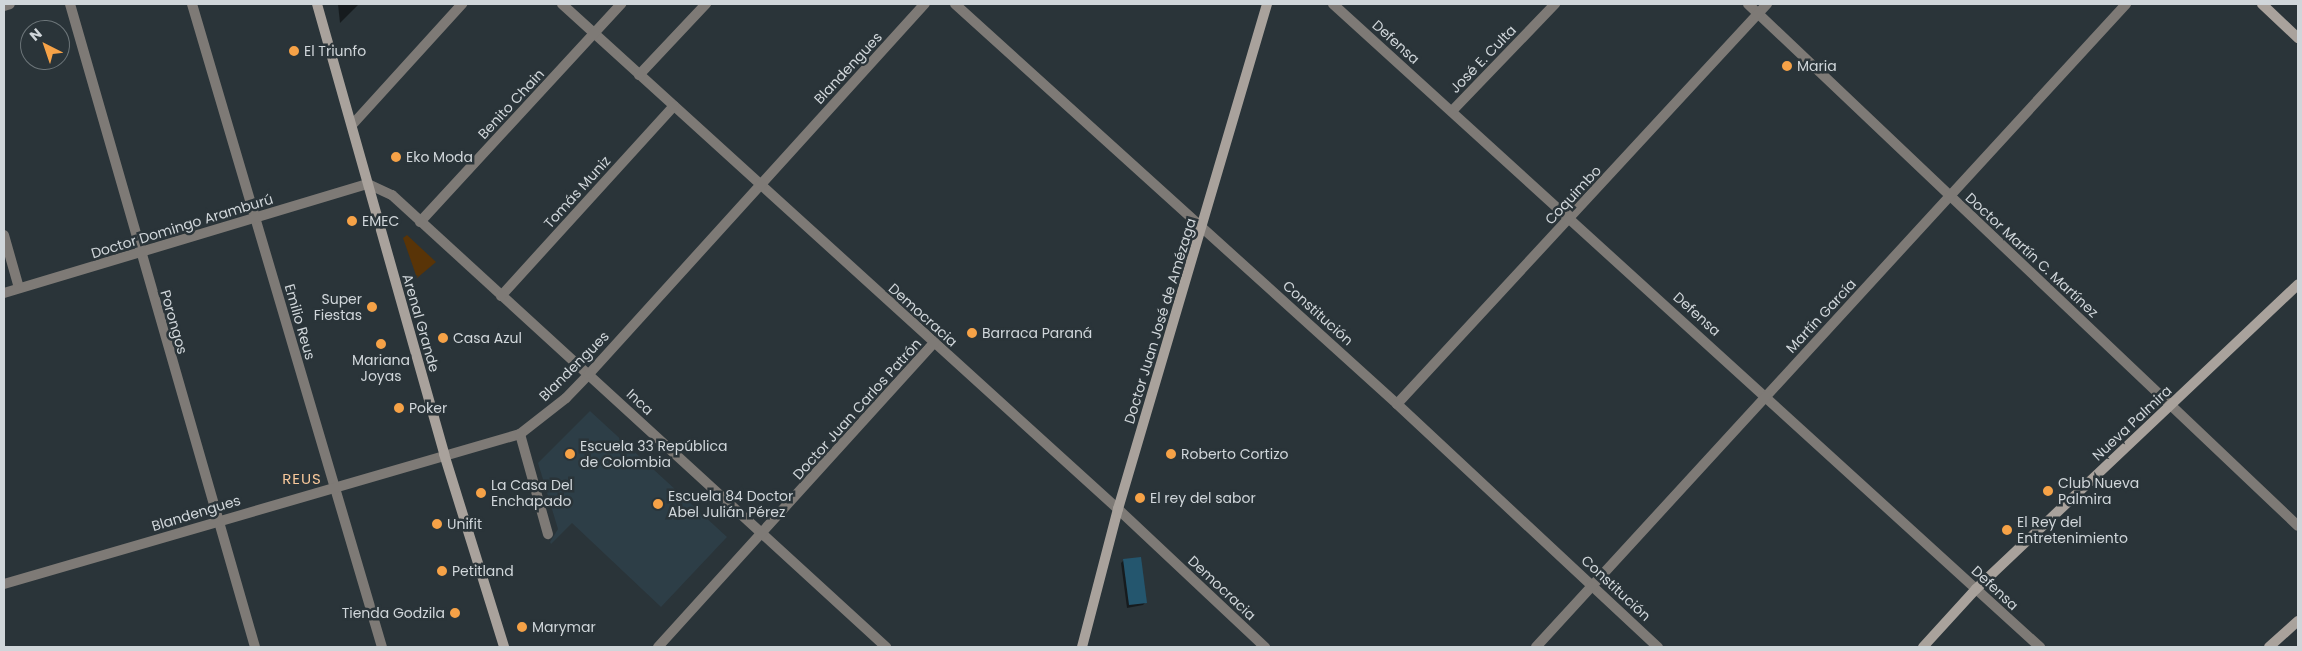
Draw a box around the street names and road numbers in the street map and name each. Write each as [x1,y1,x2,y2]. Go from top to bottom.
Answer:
street label: Defensa [1369,16,1423,68]
street label: José E. Culta [1446,22,1520,96]
street label: Blandengues [810,29,886,107]
street label: Benito Chain [474,66,548,142]
street label: Tomás Muniz [540,152,614,232]
street label: Coquimbo [1541,162,1605,228]
street label: Doctor Martín C. Martínez [1962,189,2102,321]
street label: Doctor Domingo Aramburú [89,190,275,262]
street label: Doctor Juan José de Amézaga [1121,216,1199,426]
street label: Arenal Grande [399,272,443,374]
street label: Martín García [1782,276,1860,356]
street label: Constitución [1279,277,1357,349]
street label: Democracia [885,280,961,350]
street label: Emilio Reus [281,282,319,362]
street label: Porongos [157,288,191,356]
street label: Defensa [1670,288,1724,340]
street label: Blandengues [536,328,612,404]
street label: Doctor Juan Carlos Patrón [789,335,925,483]
street label: Nueva Palmira [2089,382,2175,464]
street label: Inca [623,386,657,418]
street label: Blandengues [150,492,242,534]
street label: Democracia [1185,552,1259,624]
street label: Constitución [1578,552,1654,624]
street label: Defensa [1968,562,2022,614]

